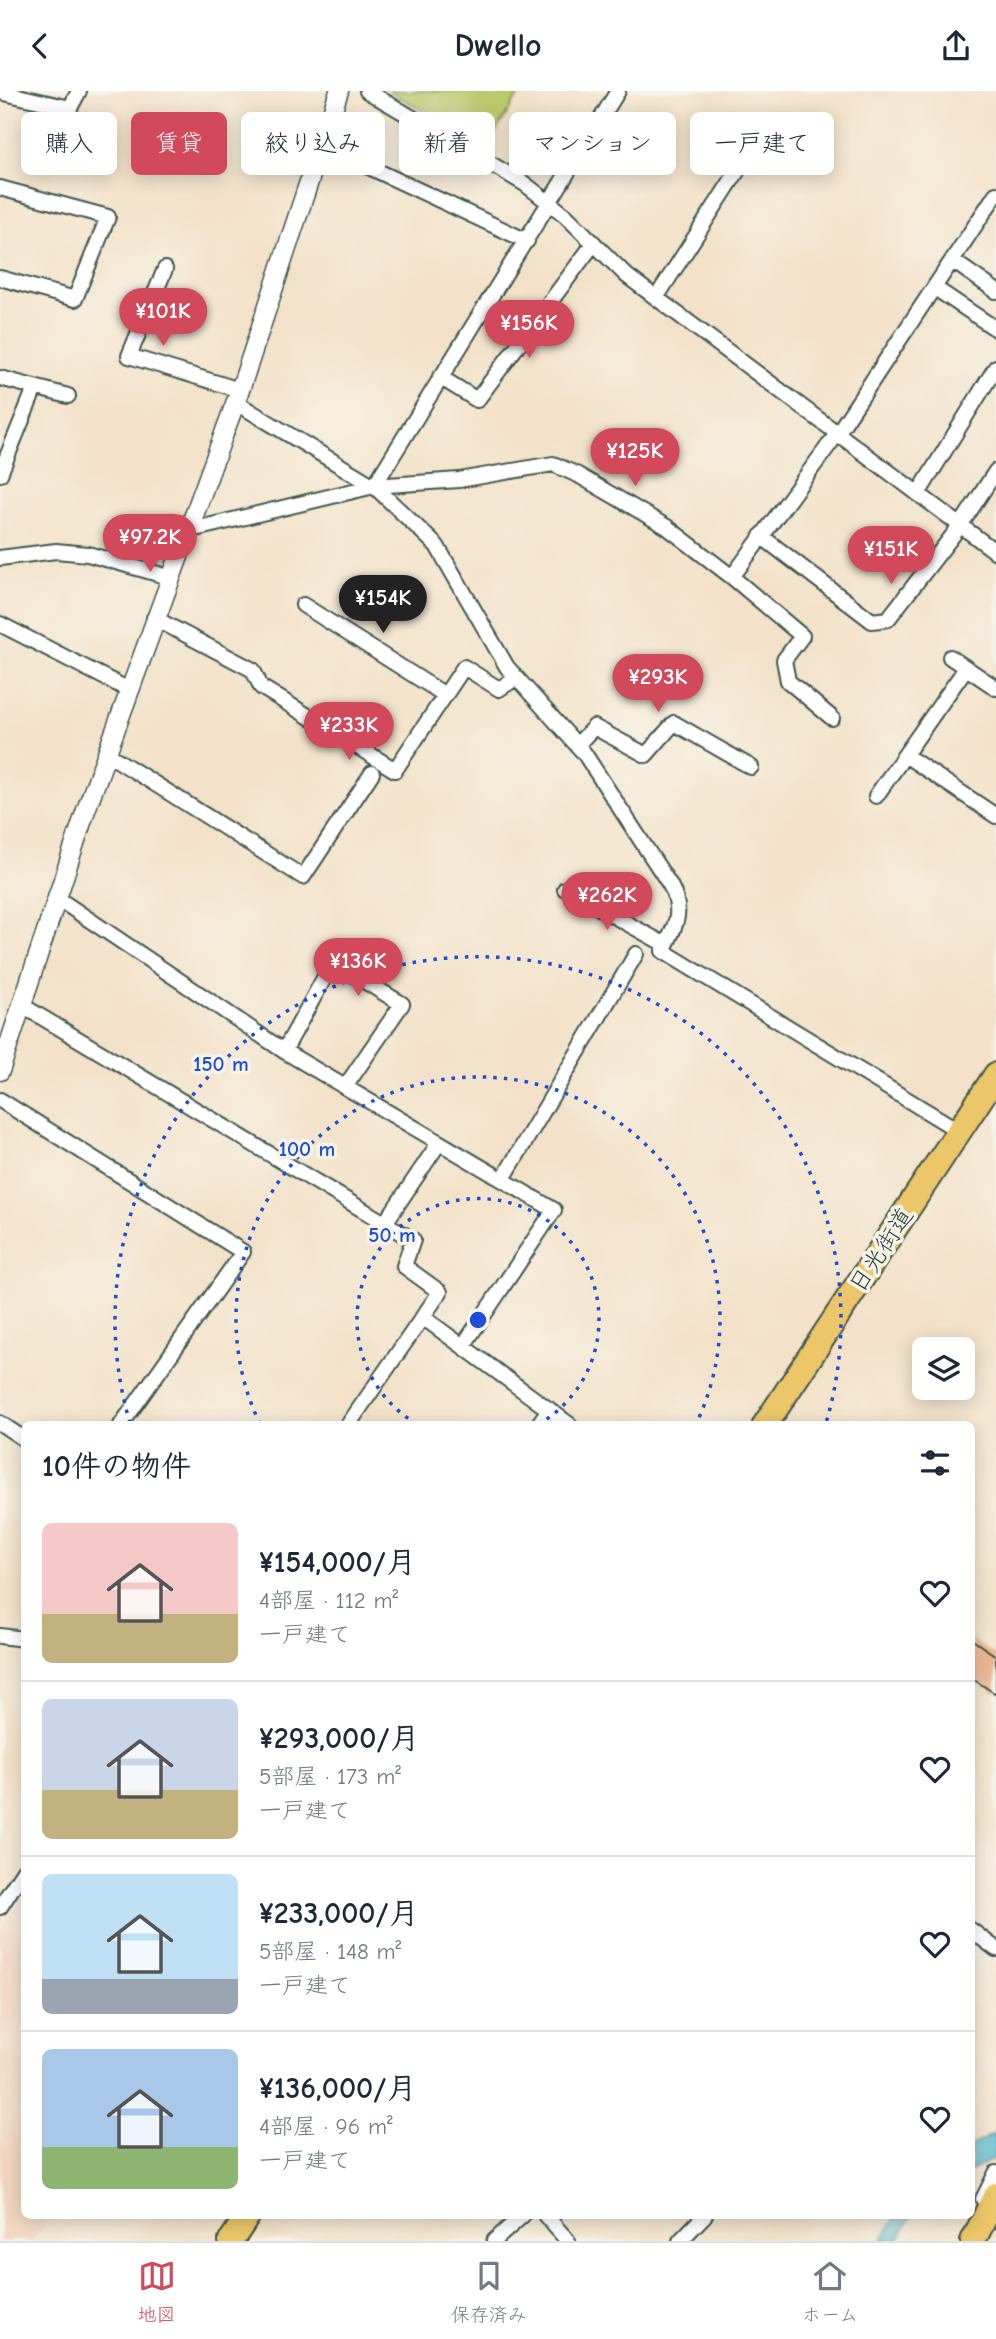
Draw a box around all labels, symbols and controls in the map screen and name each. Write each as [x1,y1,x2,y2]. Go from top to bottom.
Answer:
icon: back [21,27,59,65]
text: Dwello [454,27,542,64]
icon: share [937,27,975,65]
chip: 購入 [21,112,117,175]
chip: 賃貸 [131,112,227,175]
chip: 絞り込み [241,112,385,175]
chip: 新着 [399,112,495,175]
chip: マンション [509,112,676,175]
chip: 一戸建て [690,112,834,175]
pin: ¥101K [114,289,212,348]
text: ¥101K [135,297,191,324]
pin: ¥156K [480,301,578,360]
text: ¥156K [500,309,558,336]
pin: ¥125K [586,429,684,488]
text: ¥125K [607,437,663,464]
pin: ¥97.2K [93,515,207,574]
text: ¥97.2K [119,523,181,550]
pin: ¥151K [842,526,940,586]
text: ¥151K [864,535,918,562]
pin: ¥154K [334,575,432,635]
text: ¥154K [355,584,411,611]
pin: ¥293K [609,655,707,714]
text: ¥293K [628,663,688,690]
pin: ¥233K [300,703,398,762]
text: ¥233K [320,711,378,738]
pin: ¥262K [558,873,656,932]
text: ¥262K [577,881,637,908]
pin: ¥136K [309,939,407,998]
text: ¥136K [330,947,386,974]
text: 150 m [193,1052,249,1076]
text: 100 m [279,1137,335,1161]
street label: 日光街道 [843,1202,919,1298]
text: 50 m [368,1223,416,1247]
centre of rings [466,1308,490,1332]
map controls [912,1337,975,1400]
button: layers [912,1337,975,1400]
icon: filters [916,1444,954,1482]
text: 10件の物件 [42,1449,191,1484]
text: ¥154,000/月 [259,1545,416,1580]
icon: home [98,1551,182,1635]
icon: heart [916,1574,954,1612]
text: 4部屋 · 112 m² [259,1587,398,1614]
text: 一戸建て [259,1621,351,1648]
text: ¥293,000/月 [259,1721,420,1756]
icon: home [98,1727,182,1811]
icon: heart [916,1750,954,1788]
text: 5部屋 · 173 m² [259,1763,401,1790]
text: 一戸建て [259,1797,351,1824]
text: ¥233,000/月 [259,1896,419,1931]
icon: home [98,1902,182,1986]
icon: heart [916,1925,954,1963]
text: 5部屋 · 148 m² [259,1938,401,1965]
text: 一戸建て [259,1972,351,1999]
text: ¥136,000/月 [259,2071,416,2106]
icon: home [98,2077,182,2161]
icon: heart [916,2100,954,2138]
text: 4部屋 · 96 m² [259,2113,393,2140]
text: 一戸建て [259,2147,351,2174]
tab: 地図 [138,2257,176,2326]
tab: 保存済み [451,2257,527,2326]
tab: ホーム [802,2257,858,2326]

